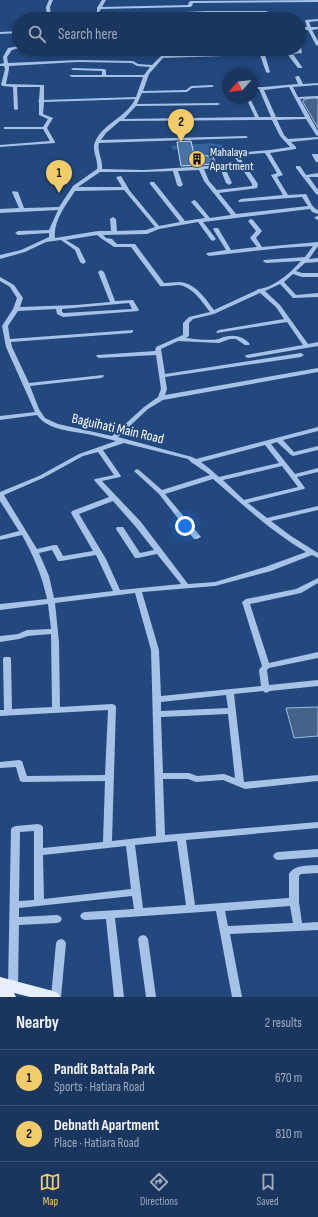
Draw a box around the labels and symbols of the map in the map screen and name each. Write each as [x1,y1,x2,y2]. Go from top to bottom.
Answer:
north arrow [222,68,258,104]
pin: 2 [168,109,194,142]
place label: Mahalaya Apartment [209,145,254,174]
building icon: Mahalaya Apartment [187,149,207,169]
pin: 1 [46,160,72,193]
street label: Baguihati Main Road [70,410,166,447]
your location [175,516,195,536]

